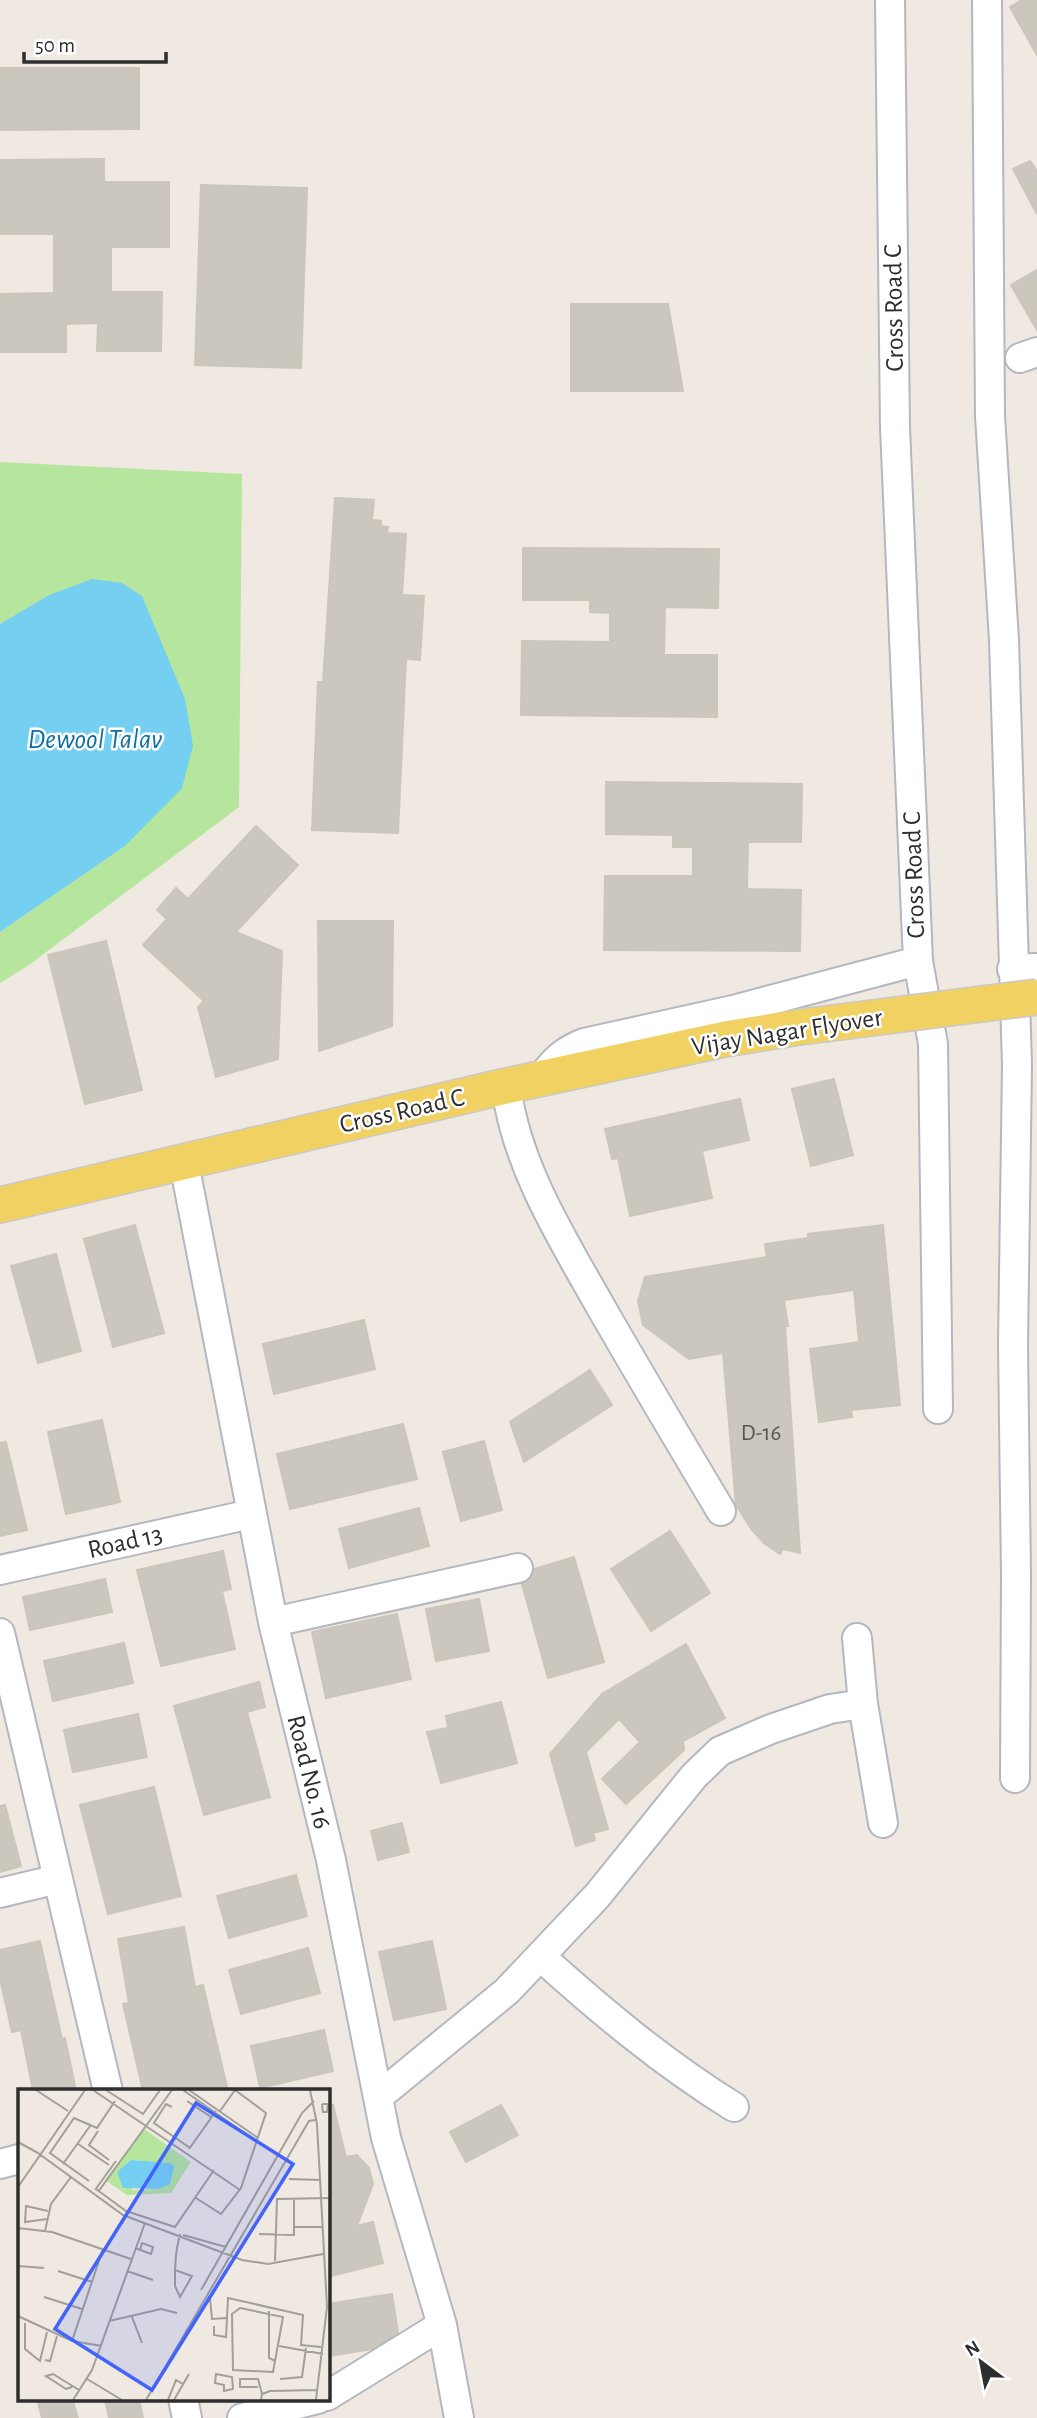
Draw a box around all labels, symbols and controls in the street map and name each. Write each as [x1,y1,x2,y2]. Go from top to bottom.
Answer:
scale bar [24,21,166,65]
text: 50 m [35,35,75,56]
street label: Cross Road C [880,244,908,372]
water label: Dewool Talav [28,726,163,754]
street label: Cross Road C [899,811,929,939]
street label: Vijay Nagar Flyover [690,1004,885,1060]
street label: Cross Road C [337,1084,467,1138]
house number: D-16 [741,1422,781,1445]
street label: Road 13 [85,1521,165,1563]
street label: Road No. 16 [282,1712,336,1832]
inset map [18,2089,329,2400]
north arrow [946,2327,1016,2397]
text: N [962,2337,983,2360]

